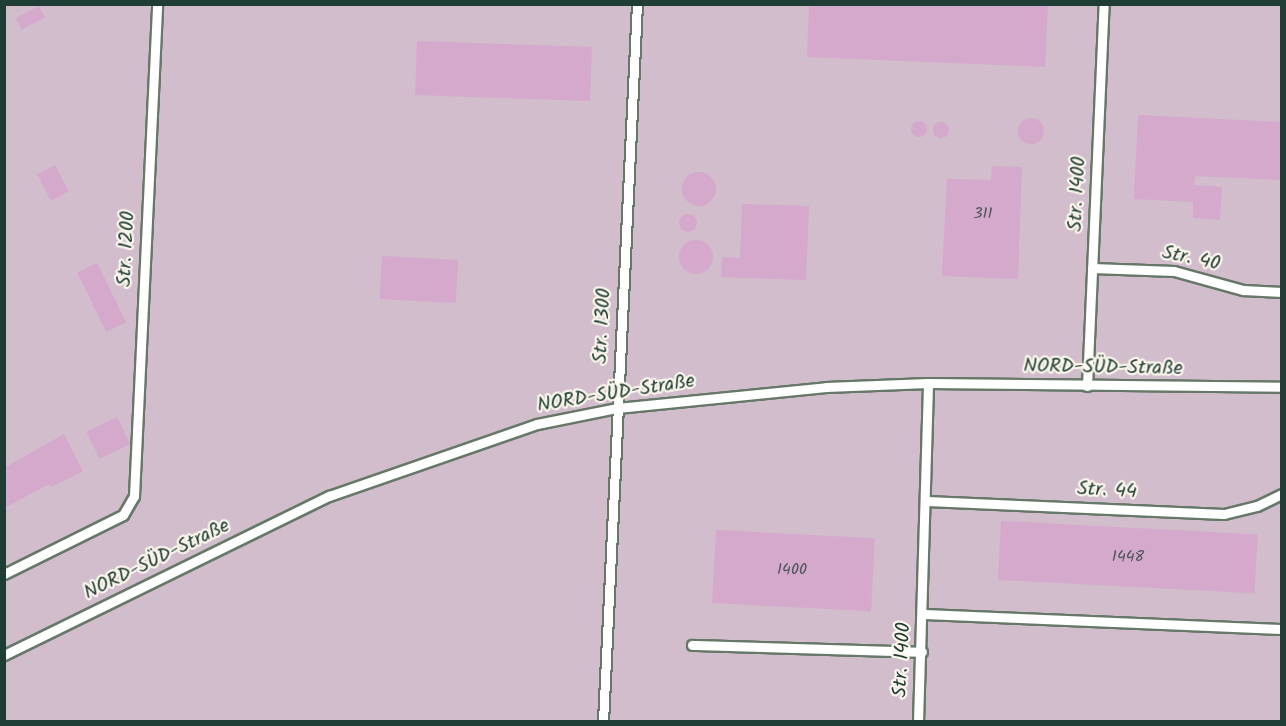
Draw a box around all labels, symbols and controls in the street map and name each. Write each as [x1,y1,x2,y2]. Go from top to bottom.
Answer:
street label: Str. 1400 [1064,156,1092,232]
house number: 311 [973,204,993,224]
street label: Str. 1200 [113,211,141,287]
street label: Str. 40 [1160,241,1222,277]
street label: Str. 1300 [589,288,617,364]
street label: NORD-SÜD-Straße [1023,355,1183,381]
street label: NORD-SÜD-Straße [536,370,696,418]
street label: Str. 44 [1077,477,1137,505]
street label: NORD-SÜD-Straße [80,514,234,606]
house number: 1448 [1112,547,1144,567]
house number: 1400 [777,560,807,580]
street label: Str. 1400 [889,622,917,698]

